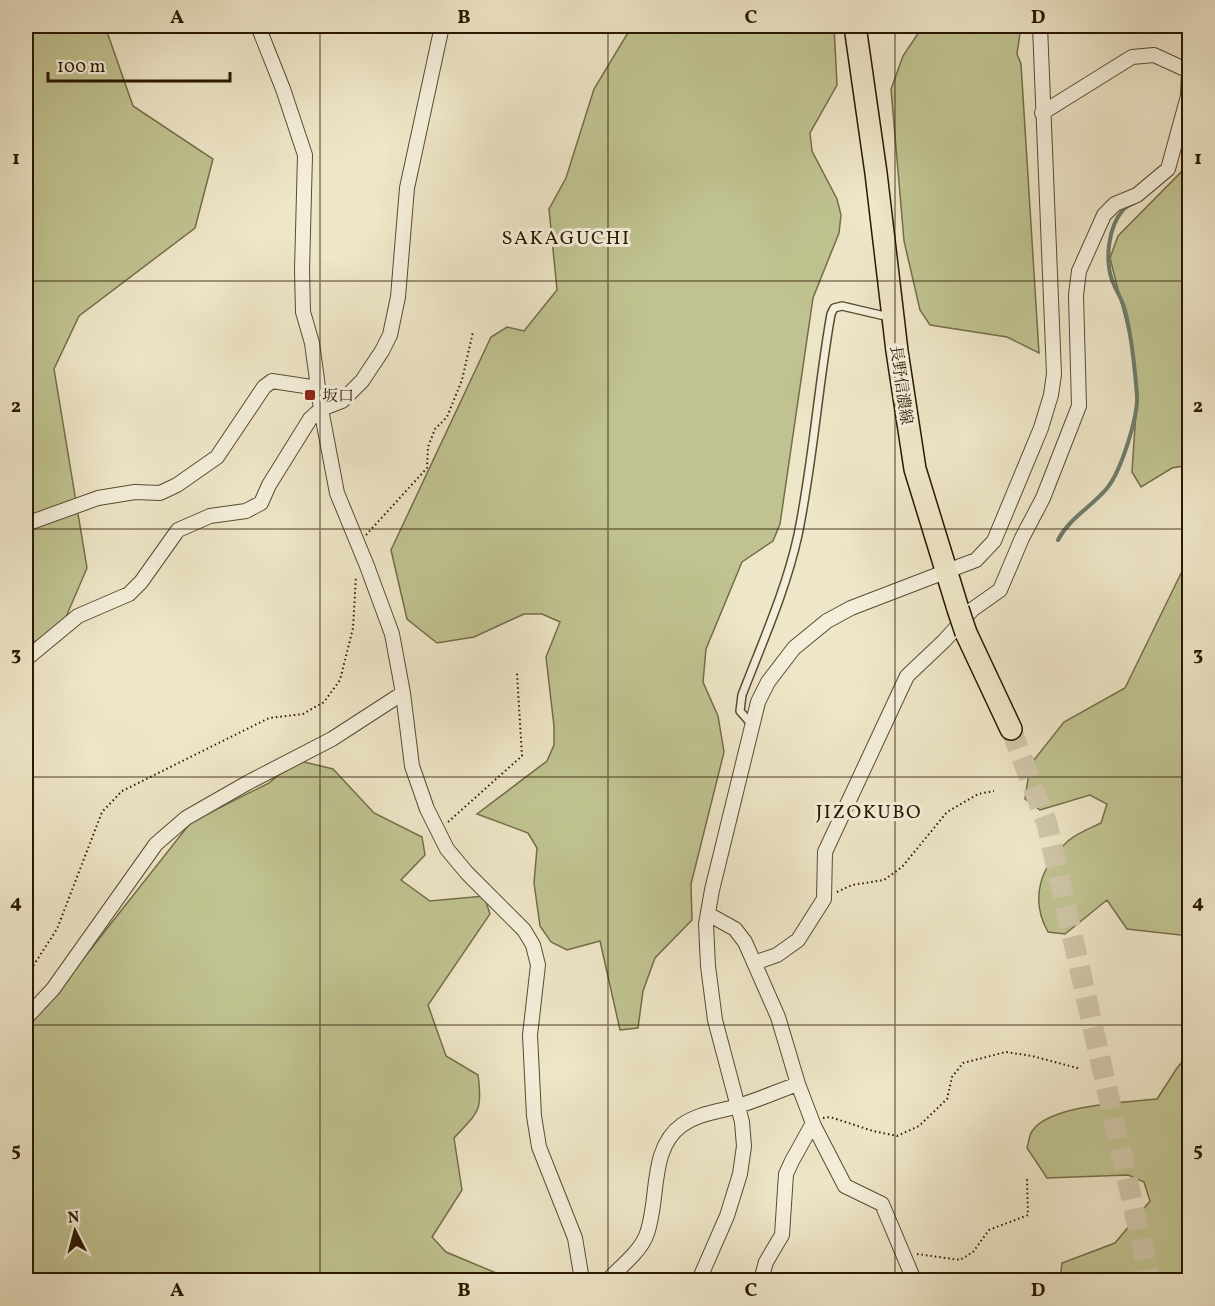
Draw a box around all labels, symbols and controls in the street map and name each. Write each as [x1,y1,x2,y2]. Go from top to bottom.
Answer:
text: A [170,4,184,32]
text: B [457,4,471,32]
text: C [745,4,758,32]
text: D [1031,4,1045,32]
scale bar [48,45,230,83]
text: 100 m [57,55,106,80]
text: 1 [12,145,20,173]
text: 1 [1194,145,1202,173]
district label: SAKAGUCHI [501,225,631,253]
street label: 長野信濃線 [884,344,916,426]
place label: 坂口 [322,386,354,408]
marker: 坂口 [303,388,317,402]
text: 2 [11,393,21,421]
text: 2 [1193,393,1203,421]
text: 3 [11,641,21,669]
text: 3 [1193,641,1203,669]
district label: JIZOKUBO [816,799,922,827]
text: 4 [10,889,22,917]
text: 4 [1192,889,1204,917]
text: 5 [11,1137,21,1165]
text: 5 [1193,1137,1203,1165]
north arrow [45,1201,105,1261]
text: N [67,1206,81,1230]
text: A [170,1277,184,1305]
text: B [457,1277,471,1305]
text: C [745,1277,758,1305]
text: D [1031,1277,1045,1305]

